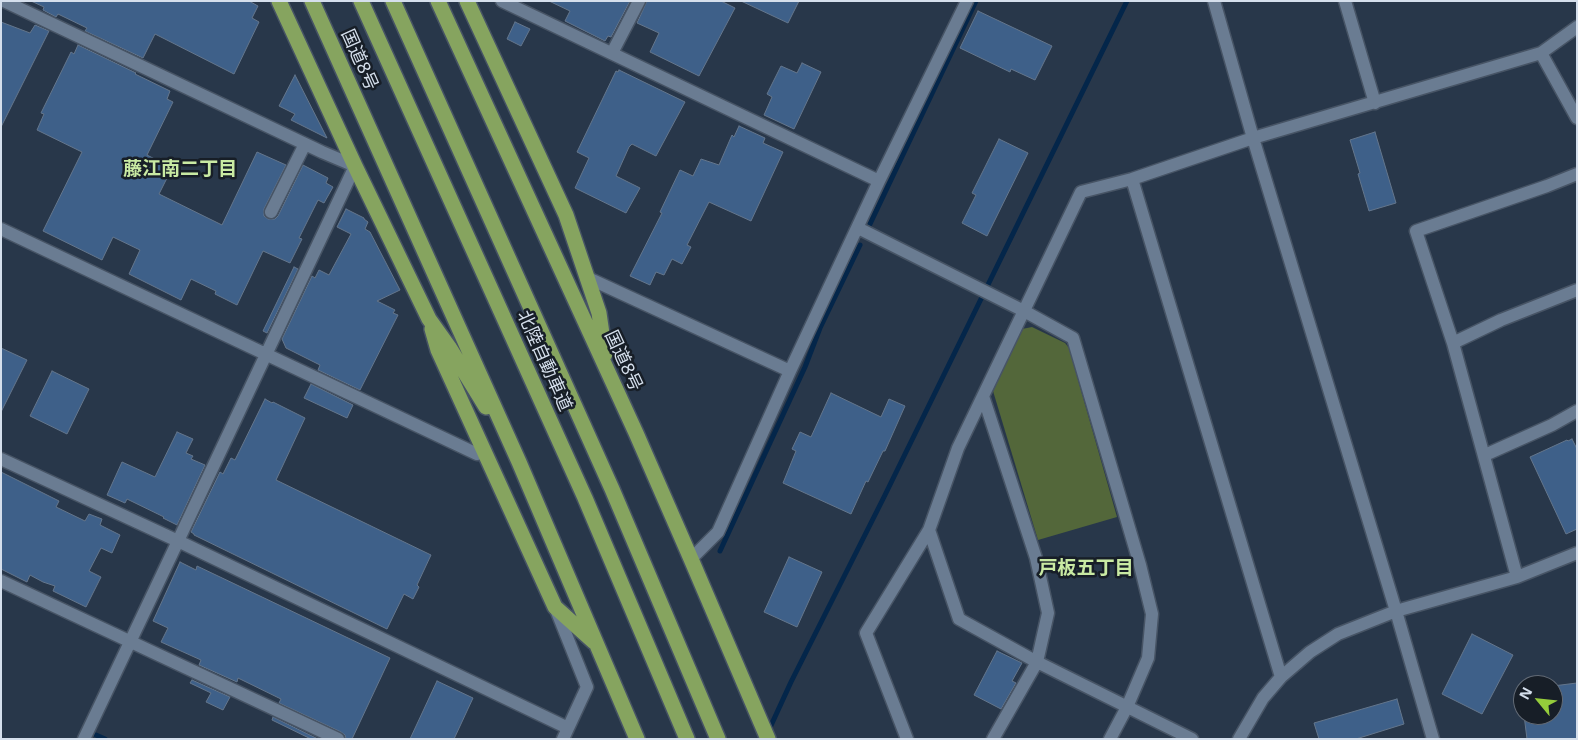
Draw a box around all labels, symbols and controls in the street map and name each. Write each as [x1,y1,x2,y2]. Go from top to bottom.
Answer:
street label: 国道8号 [336,26,382,94]
district label: 藤江南二丁目 [123,159,237,181]
street label: 北陸自動車道 [512,307,576,415]
street label: 国道8号 [600,327,646,395]
district label: 戸板五丁目 [1039,558,1133,580]
north arrow [1513,675,1563,725]
text: N [1514,684,1536,703]

